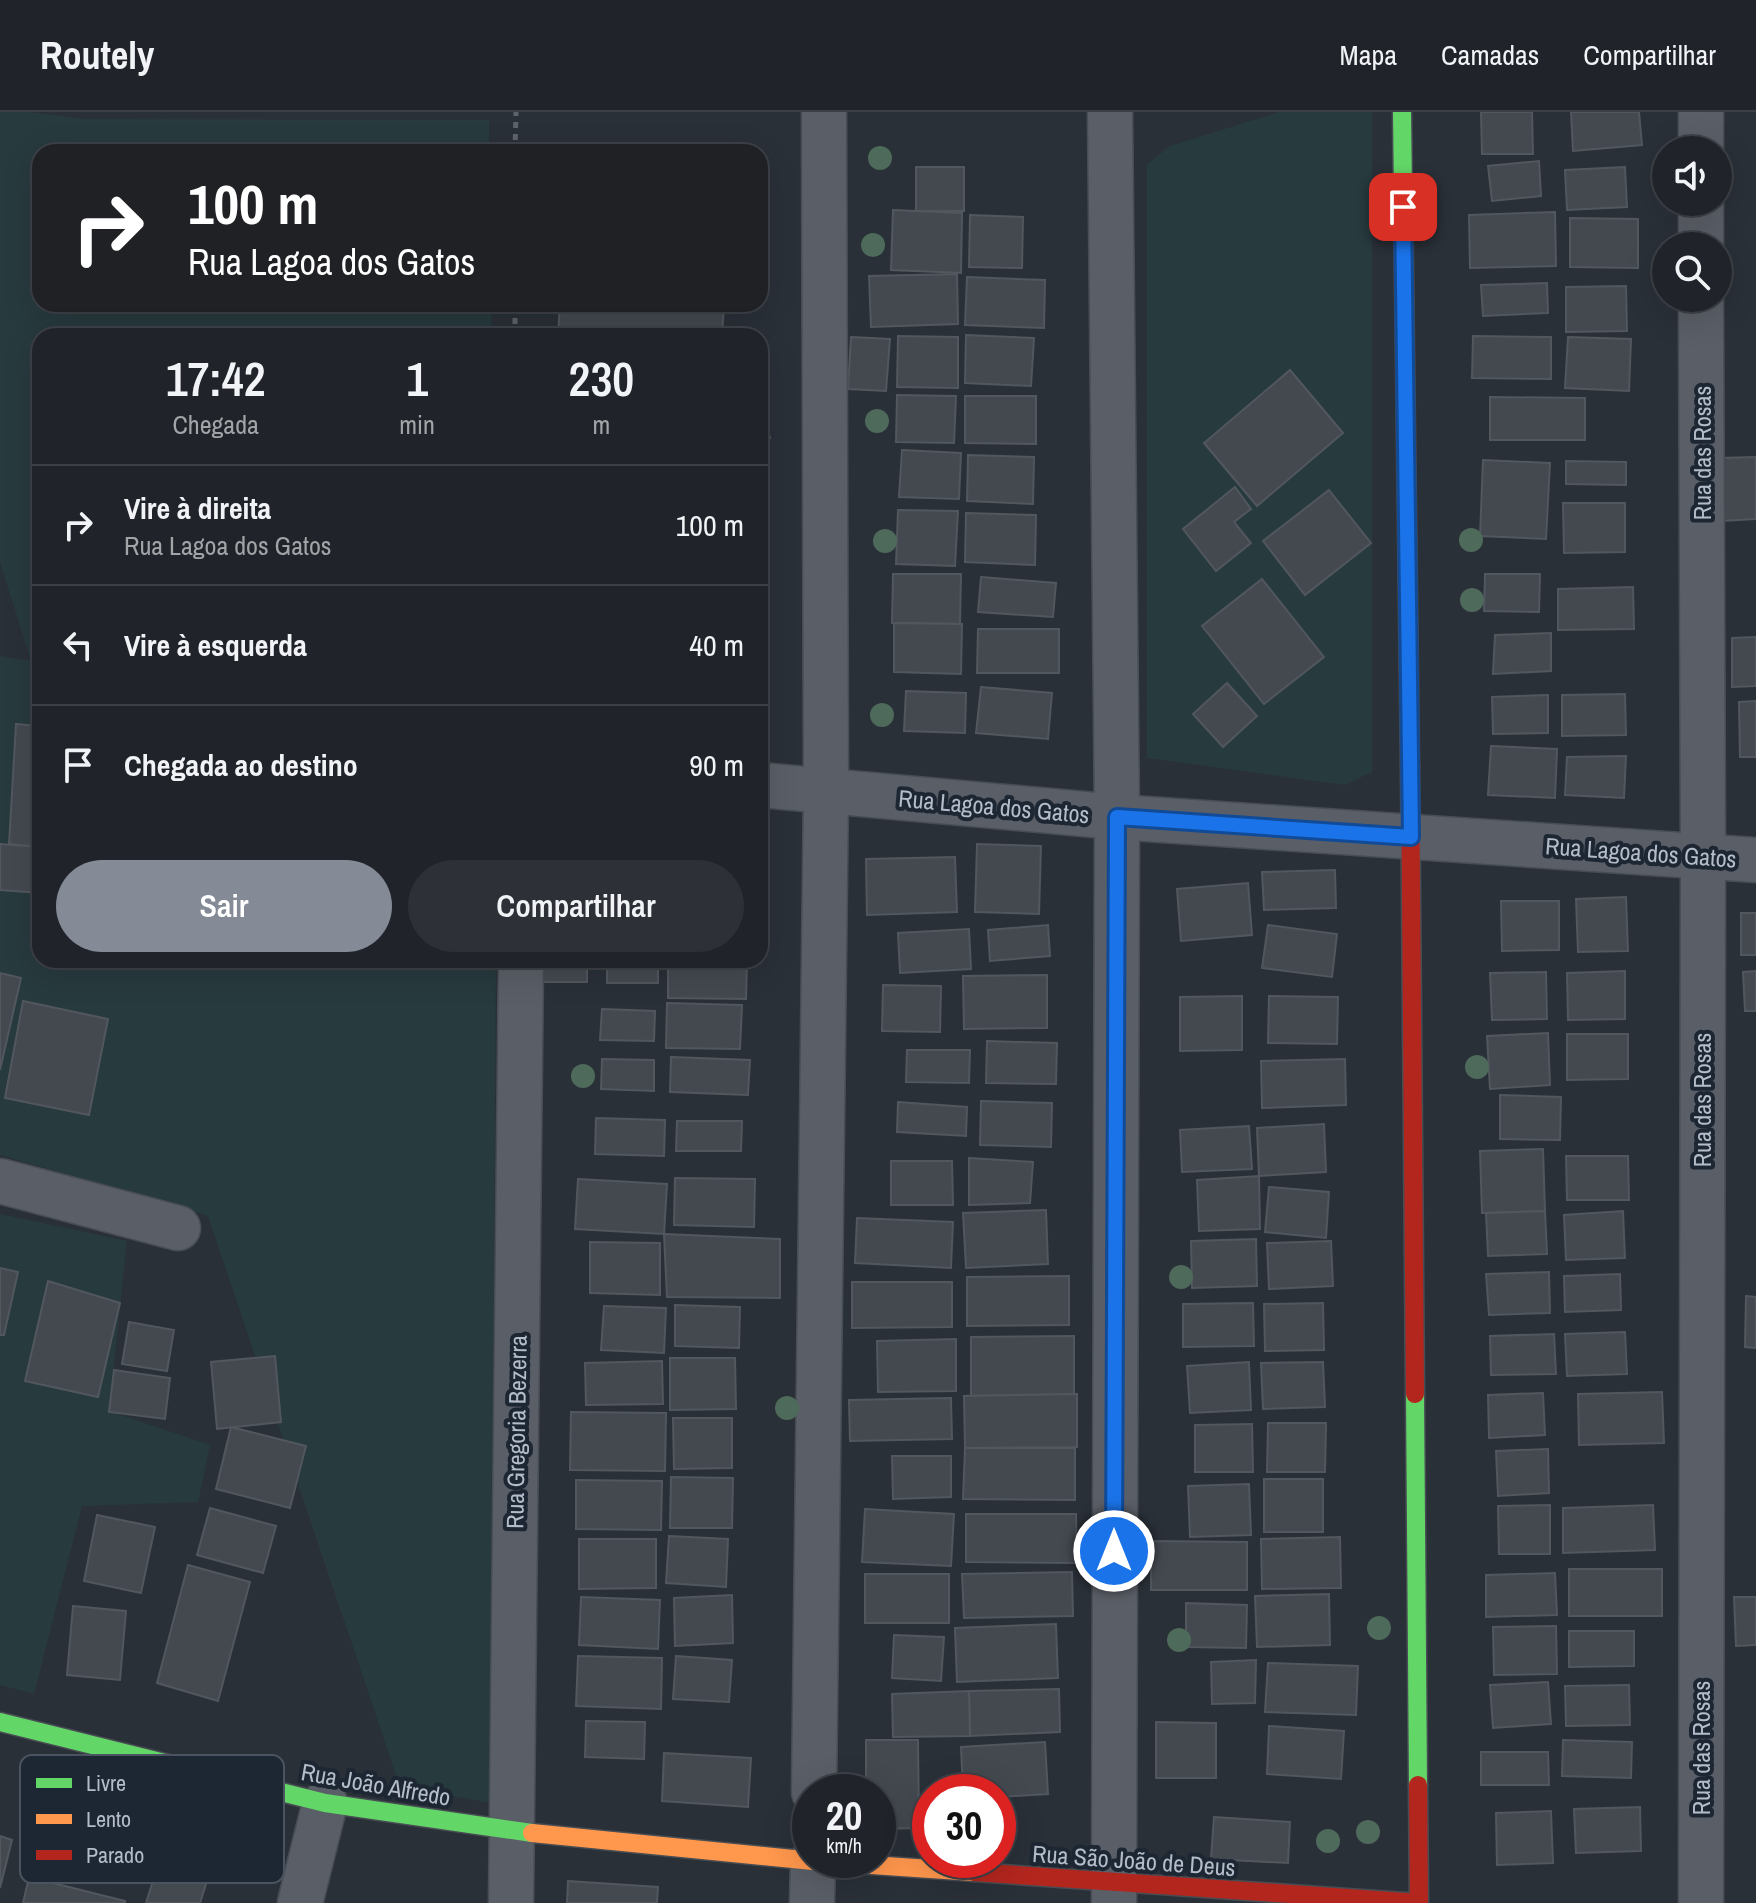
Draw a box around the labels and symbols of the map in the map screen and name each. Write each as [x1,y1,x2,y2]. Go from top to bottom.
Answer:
pin [1369,173,1437,241]
street label: Rua das Rosas [1686,386,1718,520]
street label: Rua Lagoa dos Gatos [897,782,1091,830]
street label: Rua Lagoa dos Gatos [1544,829,1738,875]
street label: Rua das Rosas [1686,1033,1718,1167]
street label: Rua Gregoria Bezerra [498,1335,534,1529]
position arrow [1072,1509,1156,1593]
street label: Rua das Rosas [1685,1681,1717,1815]
legend [20,1755,284,1883]
street label: Rua João Alfredo [299,1755,453,1813]
text: Livre [86,1768,126,1798]
speed limit sign: 30 [912,1774,1016,1878]
text: Lento [86,1804,131,1834]
street label: Rua São João de Deus [1031,1837,1237,1883]
text: Parado [86,1840,144,1870]

